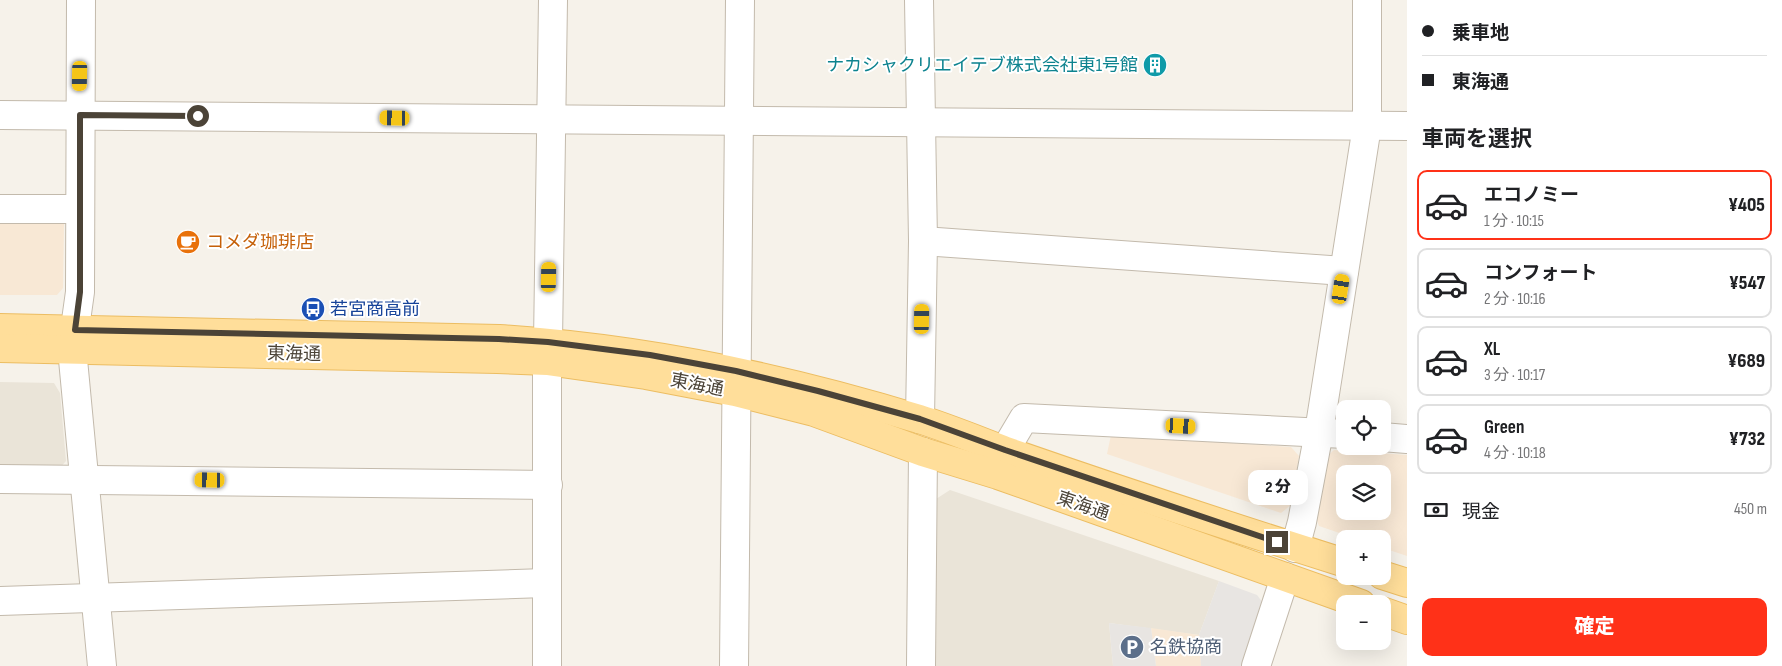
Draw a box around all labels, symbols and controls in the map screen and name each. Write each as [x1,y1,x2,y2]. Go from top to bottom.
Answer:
text: 乗車地 [1452,22,1509,45]
building icon: ナカシャクリエイテブ株式会社東1号館 [1142,52,1168,78]
place label: ナカシャクリエイテブ株式会社東1号館 [826,55,1138,76]
car [72,61,87,91]
text: 東海通 [1452,71,1509,94]
route start [187,105,209,127]
car [379,110,410,126]
text: 車両を選択 [1422,126,1532,153]
icon: car [1424,183,1469,228]
text: エコノミー [1484,184,1579,207]
text: ¥405 [1728,194,1765,217]
text: 1 分 · 10:15 [1484,212,1544,231]
cafe icon: コメダ珈琲店 [175,229,201,255]
place label: コメダ珈琲店 [206,232,314,253]
icon: car [1424,261,1469,306]
car [541,262,556,292]
text: コンフォート [1484,262,1597,285]
text: ¥547 [1729,272,1765,295]
car [1331,273,1350,305]
text: 2 分 · 10:16 [1484,290,1546,309]
bus stop icon: 若宮商高前 [300,296,326,322]
place label: 若宮商高前 [330,299,420,320]
car [914,304,929,334]
text: XL [1484,338,1500,361]
icon: car [1424,339,1469,384]
street label: 東海通 [267,343,321,365]
text: ¥689 [1727,350,1765,373]
text: 3 分 · 10:17 [1484,366,1545,385]
street label: 東海通 [668,370,726,400]
map controls [1336,400,1391,650]
button: locate [1336,400,1391,455]
text: Green [1484,416,1524,439]
icon: car [1424,417,1469,462]
car [1165,418,1196,434]
text: ¥732 [1729,428,1765,451]
text: 4 分 · 10:18 [1484,444,1546,463]
button: layers [1336,465,1391,520]
callout: 2 分 [1247,470,1307,504]
car [194,472,225,488]
text: 2 分 [1265,478,1291,497]
street label: 東海通 [1054,487,1112,525]
icon: cash [1422,496,1450,524]
text: 450 m [1734,500,1767,519]
text: 現金 [1462,501,1500,524]
button: + [1336,530,1391,585]
route end [1266,531,1288,553]
button: − [1336,595,1391,650]
button: 確定 [1422,598,1767,656]
parking icon: 名鉄協商 [1119,634,1145,660]
place label: 名鉄協商 [1150,637,1222,658]

